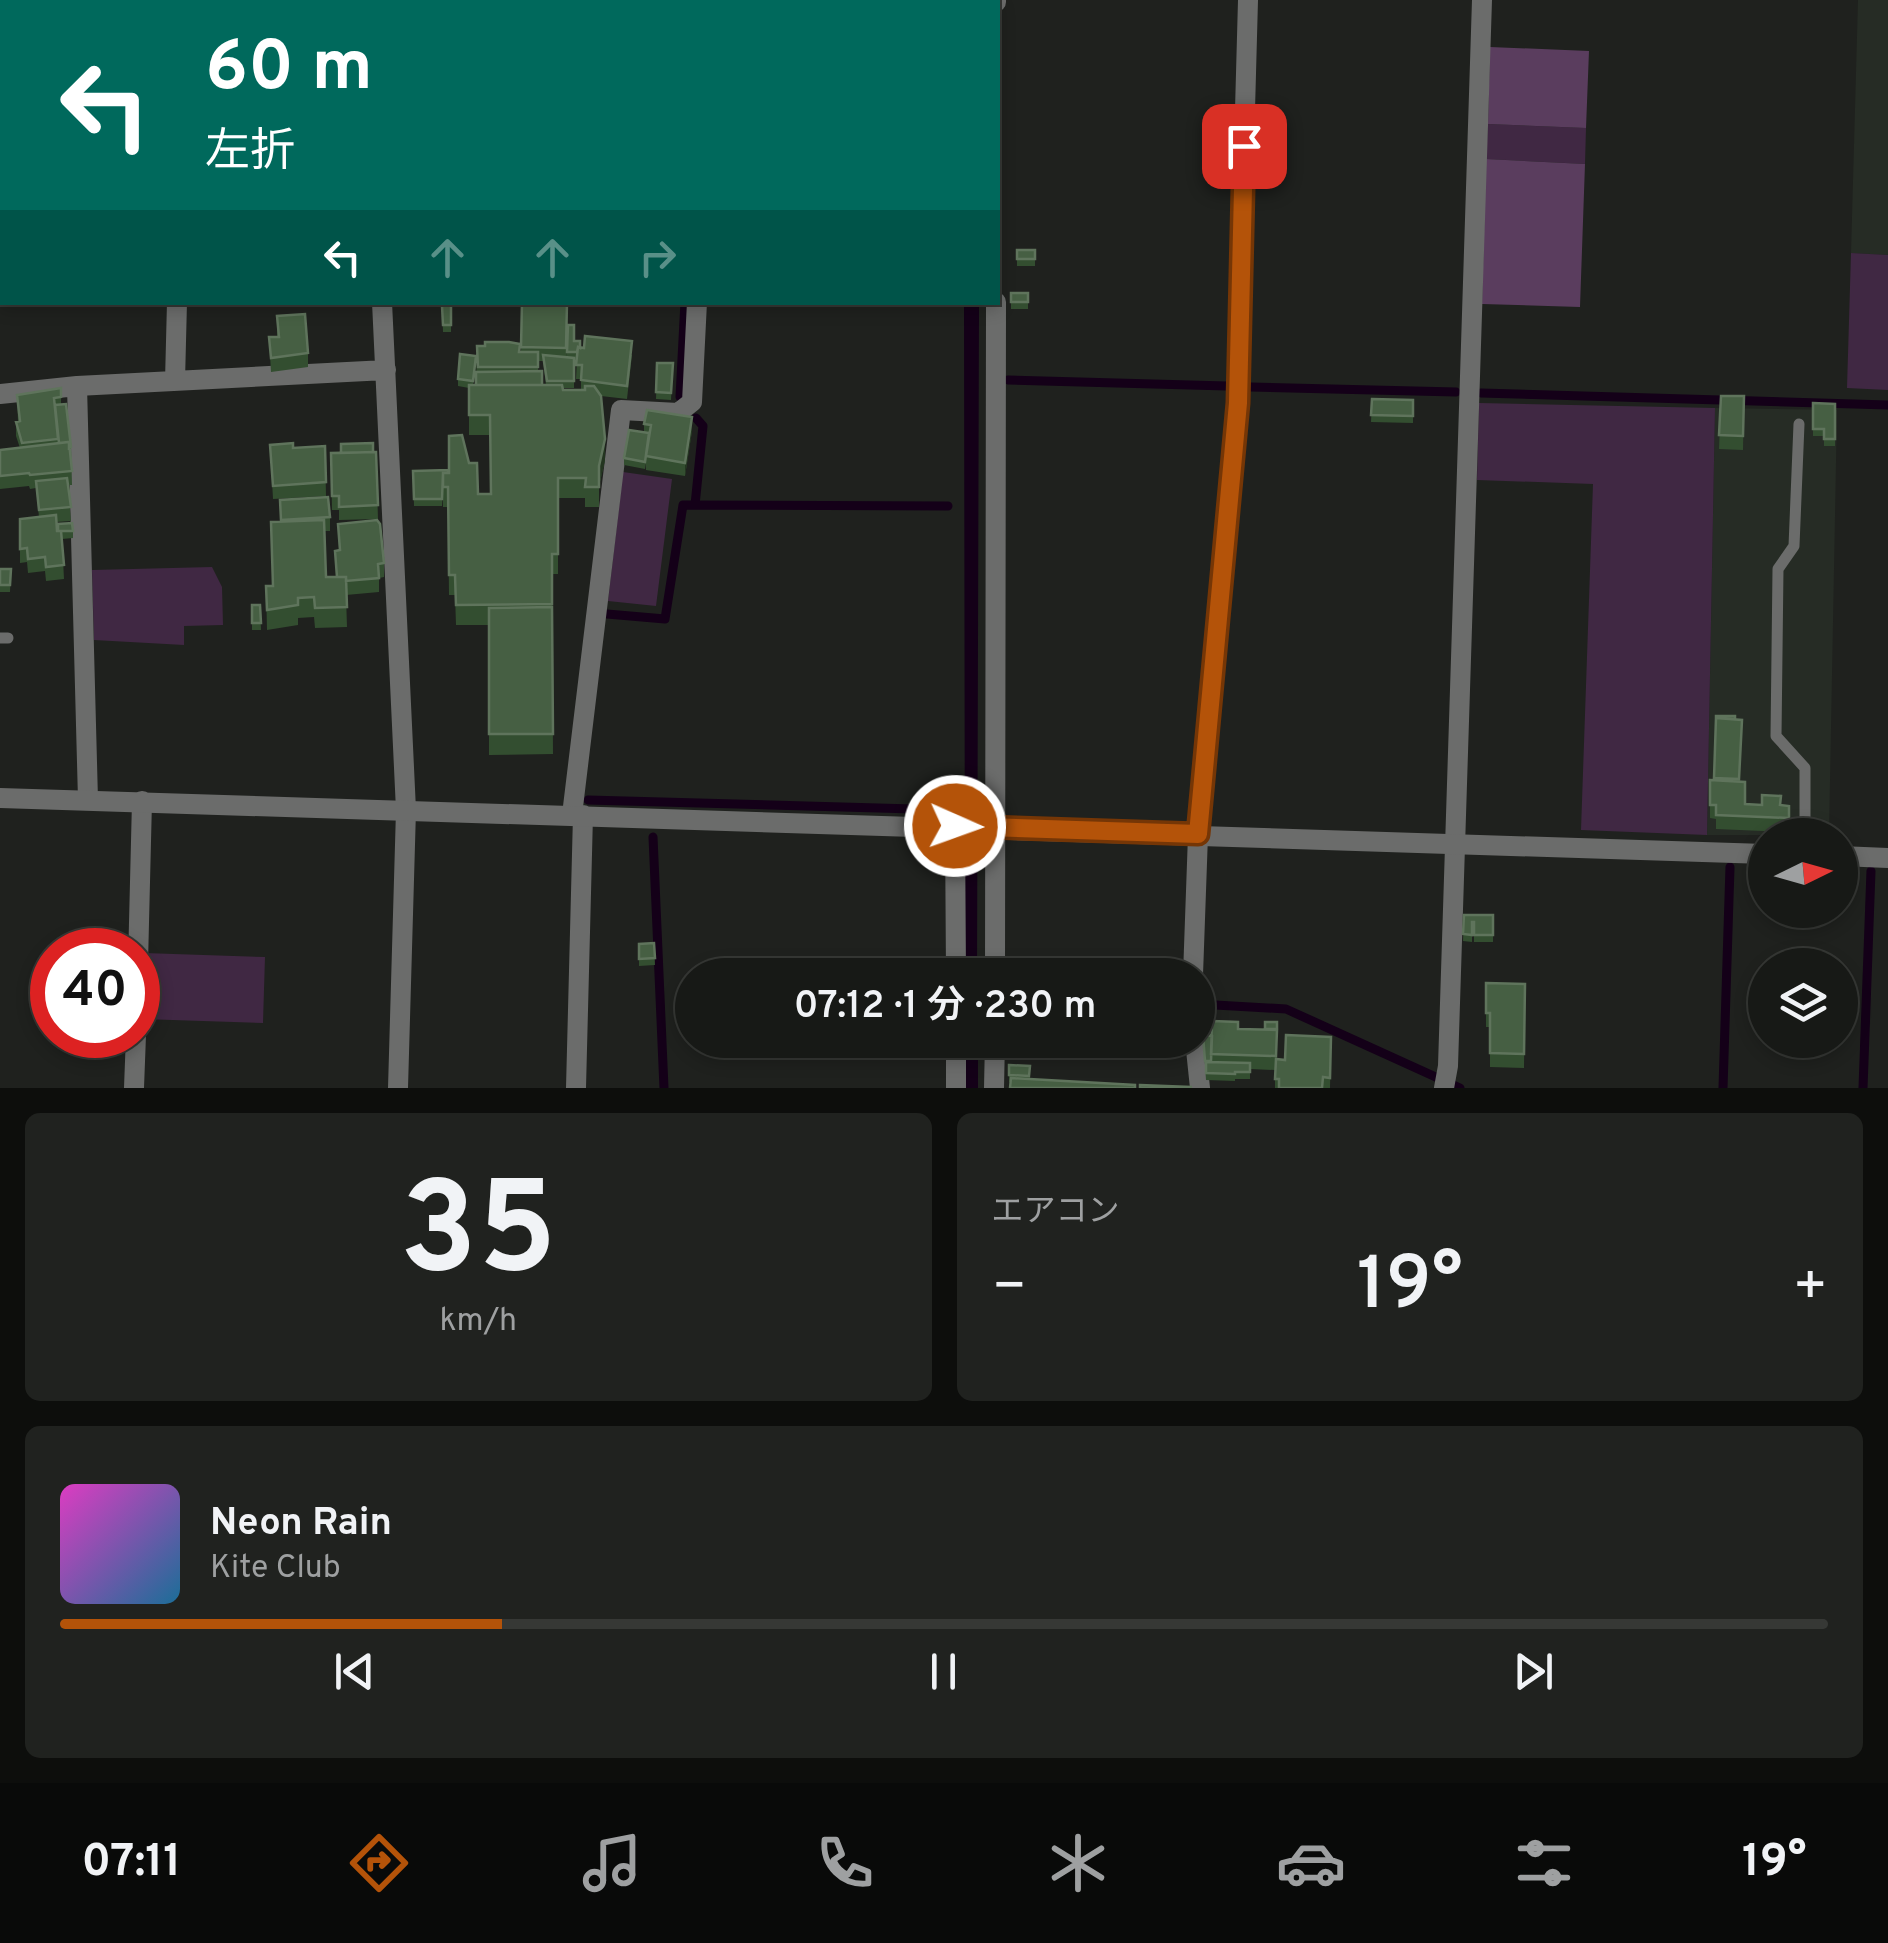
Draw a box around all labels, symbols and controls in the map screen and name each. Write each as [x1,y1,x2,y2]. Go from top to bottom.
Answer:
text: 60 m [205,26,373,115]
icon: left [40,40,170,170]
pin [1202,104,1287,189]
icon: arrive [1217,119,1272,174]
text: 左折 [205,125,295,182]
icon: left [315,230,370,285]
icon: ahead [420,230,475,285]
icon: ahead [525,230,580,285]
icon: right [630,230,685,285]
position arrow [903,774,1007,878]
north arrow [1748,818,1858,928]
map controls [1748,818,1858,1058]
speed limit sign: 40 [30,928,160,1058]
button: layers [1748,948,1858,1058]
text: 07:12 · 1 分 · 230 m [794,983,1096,1032]
text: 35 [400,1154,557,1319]
text: エアコン [992,1193,1120,1233]
text: 19° [1357,1241,1463,1336]
text: − [992,1254,1027,1324]
text: + [1793,1254,1828,1324]
text: km/h [439,1302,517,1342]
text: Neon Rain [210,1500,392,1549]
text: Kite Club [210,1549,341,1589]
icon: previous [327,1644,382,1699]
icon: pause [916,1644,971,1699]
icon: next [1506,1644,1561,1699]
icon: directions [344,1828,414,1898]
icon: music [577,1828,647,1898]
icon: phone [810,1828,880,1898]
icon: climate [1043,1828,1113,1898]
icon: car [1276,1828,1346,1898]
icon: filters [1509,1828,1579,1898]
text: 07:11 [81,1835,181,1892]
text: 19° [1742,1835,1806,1892]

